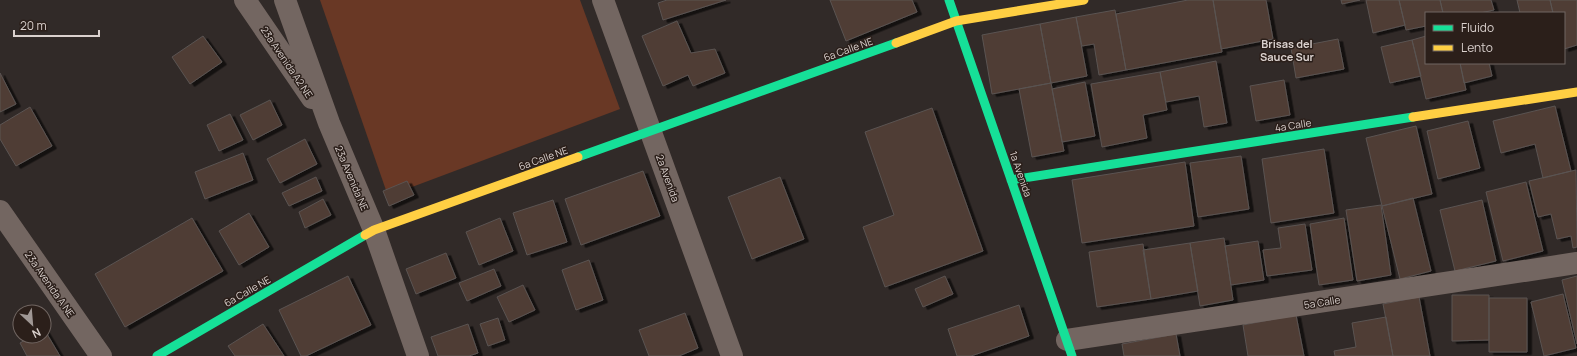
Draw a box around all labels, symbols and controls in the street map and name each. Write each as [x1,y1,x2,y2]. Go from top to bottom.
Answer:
scale bar [14,12,99,38]
legend [1425,12,1565,64]
text: 20 m [20,17,47,34]
text: Fluido [1461,19,1494,36]
street label: 23a Avenida A2 NE [258,23,316,101]
street label: 6a Calle NE [821,34,875,64]
district label: Brisas del Sauce Sur [1260,36,1315,64]
text: Lento [1461,39,1493,56]
street label: 4a Calle [1274,115,1312,135]
street label: 23a Avenida NE [332,143,372,213]
street label: 6a Calle NE [516,143,570,173]
street label: 1a Avenida [1007,149,1035,199]
street label: 2a Avenida [653,152,683,204]
street label: 23a Avenida A NE [22,248,78,320]
street label: 6a Calle NE [221,272,273,310]
street label: 5a Calle [1303,292,1341,312]
north arrow [12,304,52,344]
text: N [30,325,43,342]

